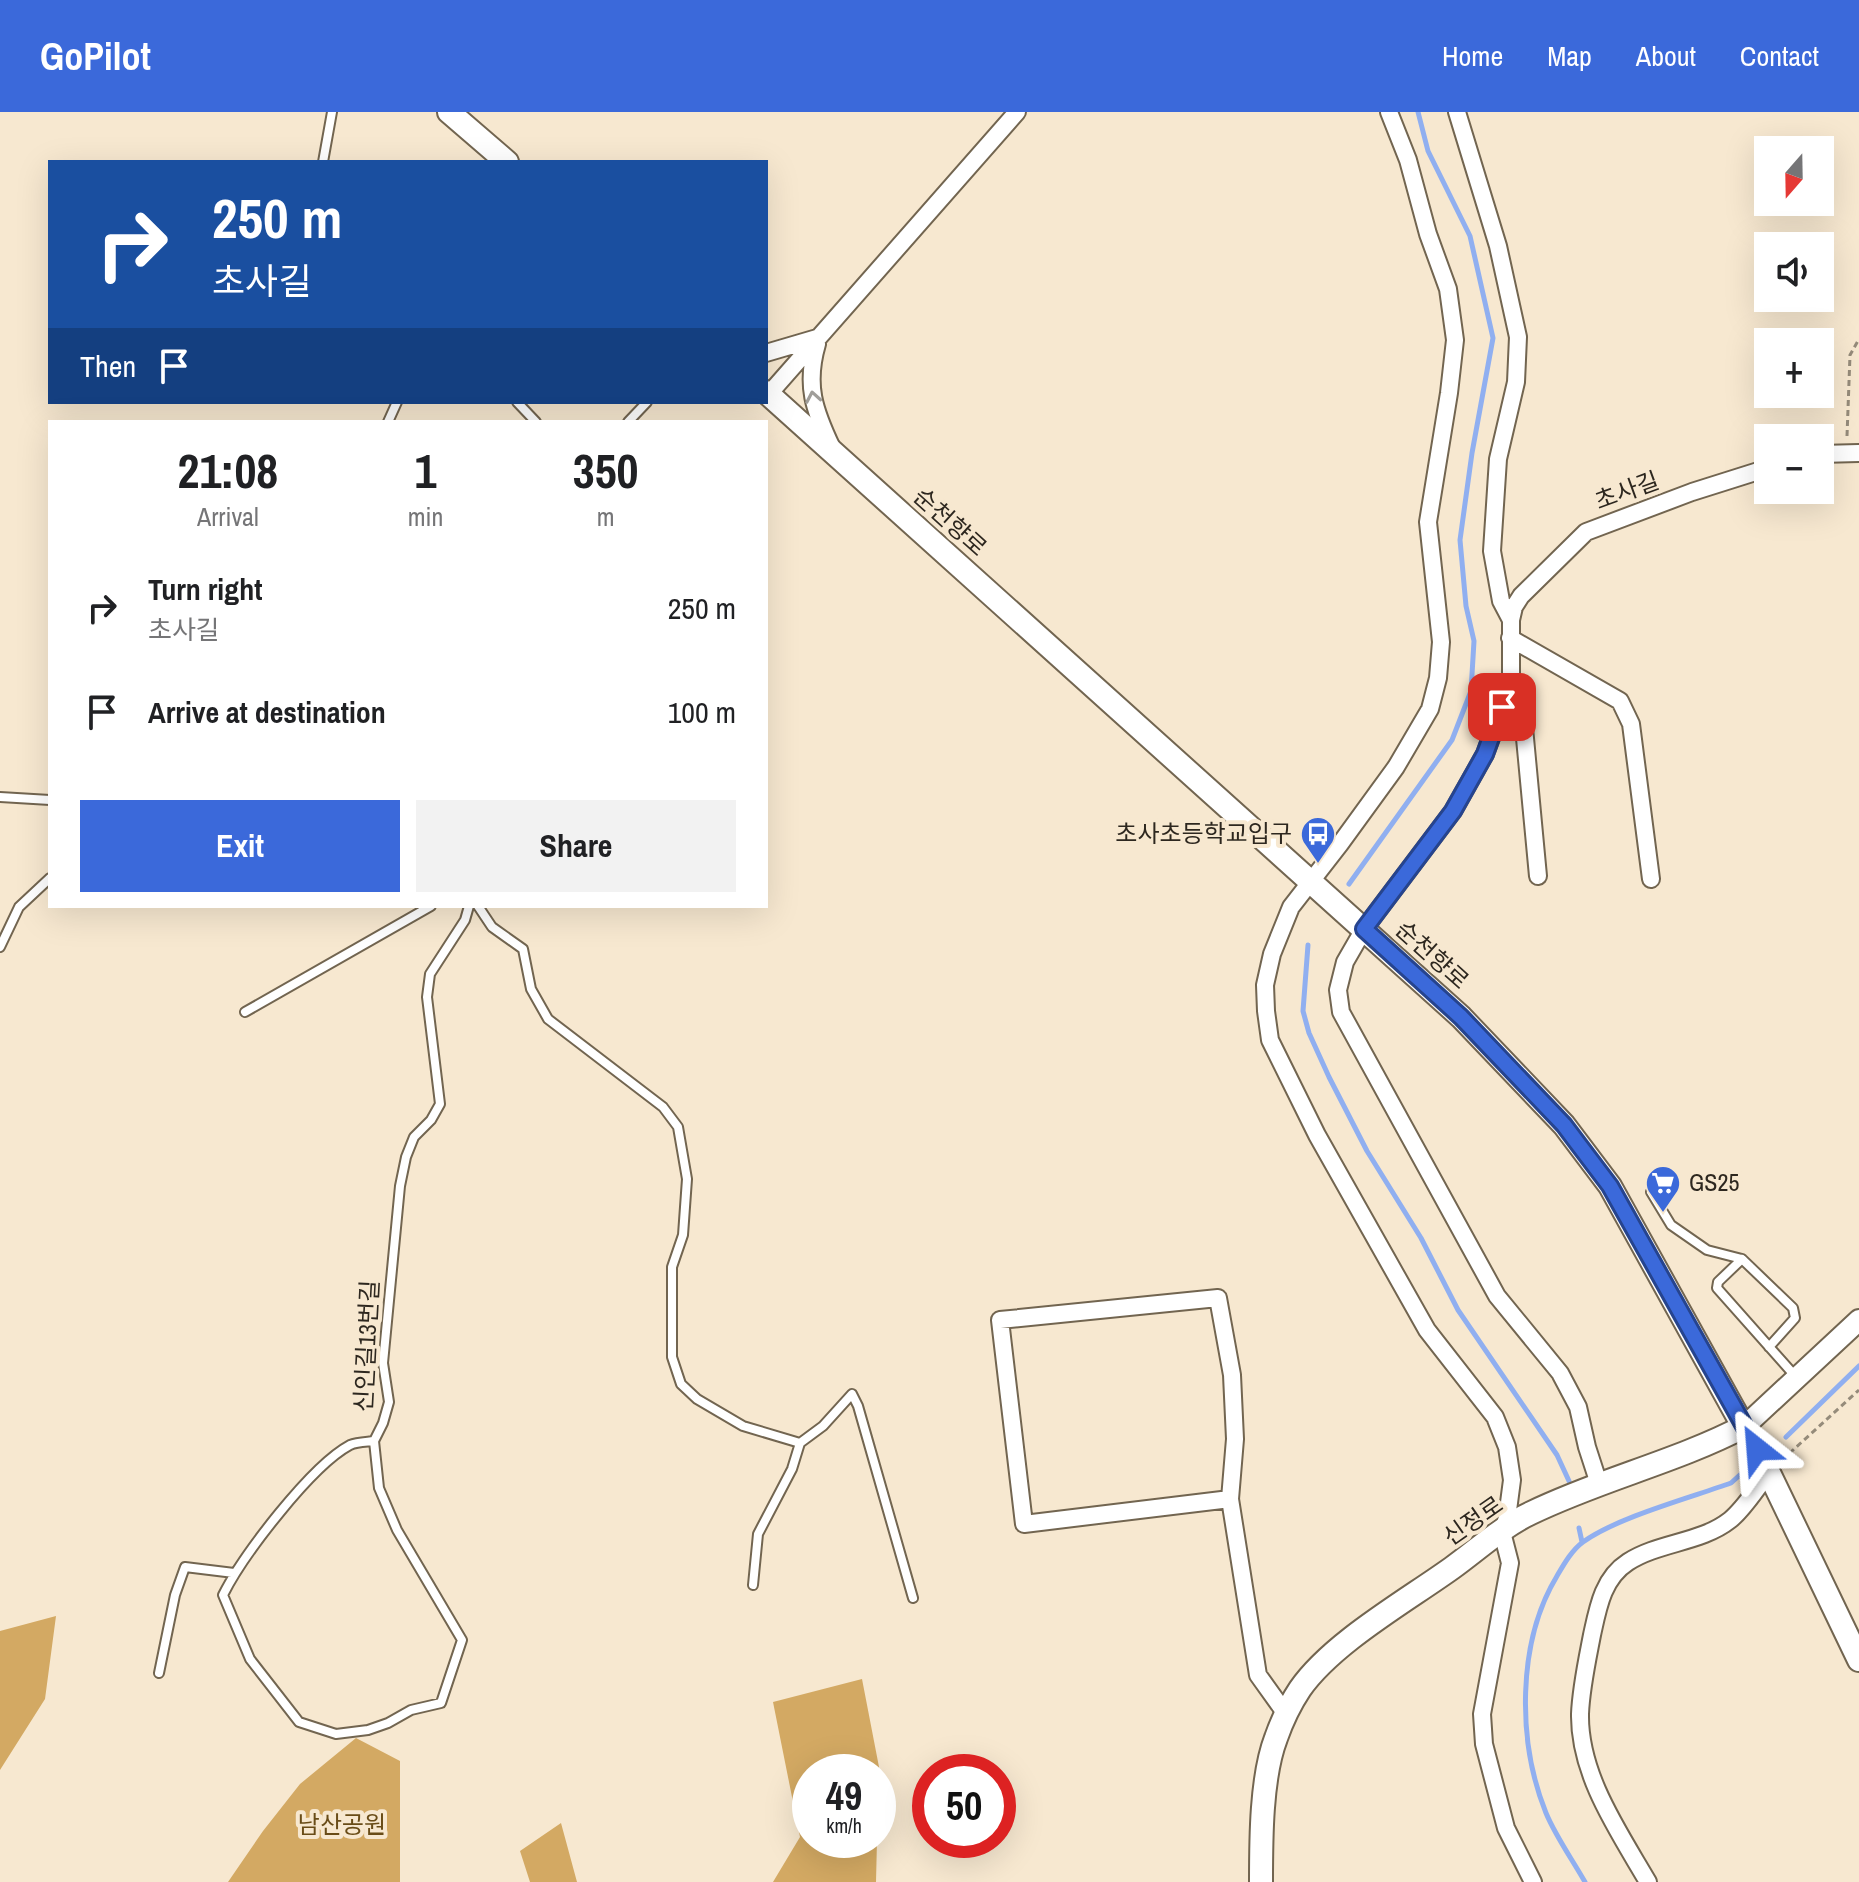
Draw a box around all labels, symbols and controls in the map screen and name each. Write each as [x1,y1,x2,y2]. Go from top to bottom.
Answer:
text: GoPilot [40,31,151,82]
text: Home [1442,37,1503,75]
text: Map [1547,37,1592,75]
text: About [1636,37,1696,75]
text: Contact [1740,37,1819,75]
north arrow [1754,136,1834,216]
map controls [1754,136,1834,504]
text: 250 m [212,180,342,255]
icon: right [80,192,184,296]
button: sound [1754,232,1834,312]
text: 초사길 [212,257,311,305]
button: + [1754,328,1834,408]
icon: arrive [152,344,196,388]
text: Then [80,346,136,386]
one-way arrow [805,390,822,404]
button: − [1754,424,1834,504]
text: 21:08 [178,438,278,503]
text: 1 [415,438,436,503]
text: 350 [573,438,638,503]
street label: 초사길 [1590,464,1663,516]
street label: 순천향로 [907,480,994,563]
text: Arrival [197,499,259,534]
text: min [408,499,443,534]
text: m [597,499,615,534]
text: Turn right [148,569,262,609]
icon: right [80,586,124,630]
text: 250 m [668,588,736,628]
text: 초사길 [148,612,220,647]
pin [1468,673,1536,741]
icon: arrive [1480,685,1524,729]
icon: arrive [80,690,124,734]
text: Arrive at destination [148,692,386,732]
text: 100 m [668,692,736,732]
button: Exit [80,800,400,892]
button: Share [416,800,736,892]
bus stop icon: 초사초등학교입구 [1299,815,1337,865]
place label: 초사초등학교입구 [1115,817,1292,849]
street label: 순천향로 [1389,913,1476,996]
supermarket icon: GS25 [1644,1164,1682,1214]
place label: GS25 [1689,1166,1739,1198]
street label: 신인길13번길 [347,1279,385,1413]
position arrow [1715,1407,1799,1491]
street label: 신정로 [1436,1488,1509,1552]
speed limit sign: 50 [912,1754,1016,1858]
text: 49 [826,1769,862,1822]
park label: 남산공원 [298,1808,386,1840]
text: km/h [826,1812,862,1839]

